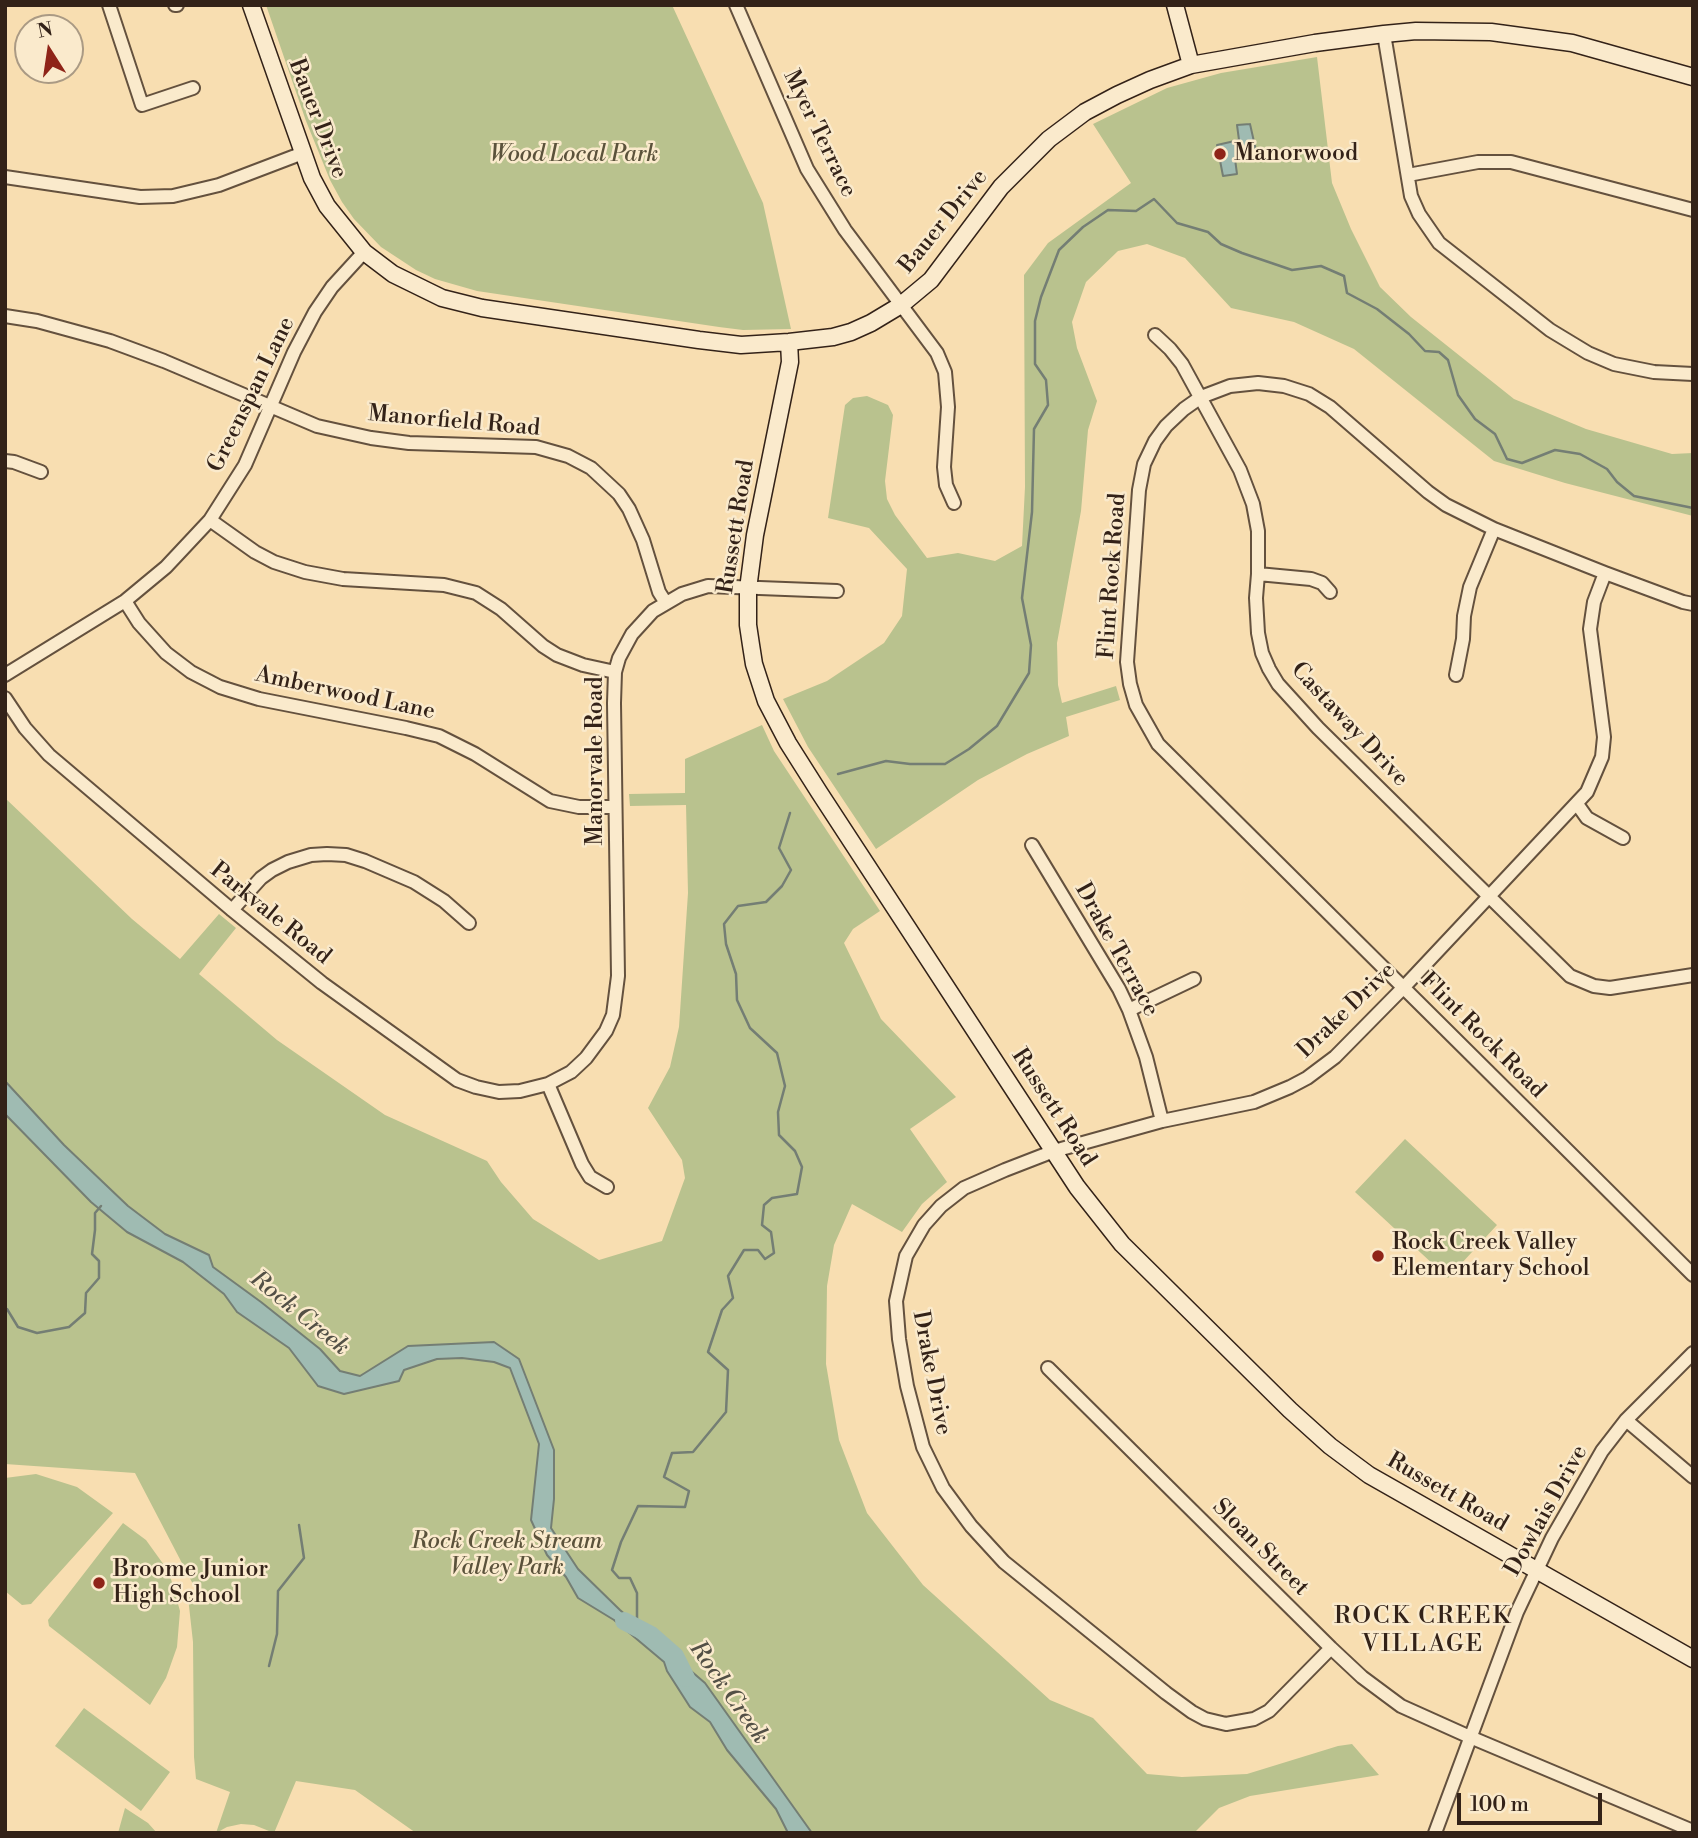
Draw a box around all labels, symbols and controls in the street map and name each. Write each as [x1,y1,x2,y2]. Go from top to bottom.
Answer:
north arrow [14,14,84,84]
text: N [35,17,55,44]
street label: Bauer Drive [282,55,352,183]
street label: Myer Terrace [776,66,862,202]
place label: Manorwood [1234,140,1358,168]
park label: Wood Local Park [490,141,658,169]
marker: Manorwood [1212,146,1228,162]
street label: Bauer Drive [894,164,994,280]
street label: Greenspan Lane [202,313,302,477]
street label: Manorfield Road [367,401,541,443]
street label: Russett Road [713,458,761,596]
street label: Flint Rock Road [1093,492,1133,660]
street label: Castaway Drive [1284,657,1414,793]
street label: Amberwood Lane [253,661,437,727]
street label: Manorvale Road [582,677,610,845]
street label: Parkvale Road [204,857,336,971]
street label: Drake Terrace [1068,878,1164,1022]
street label: Drake Drive [1292,957,1402,1065]
street label: Flint Rock Road [1413,967,1551,1105]
street label: Russett Road [1005,1044,1101,1172]
place label: Rock Creek Valley Elementary School [1392,1229,1590,1283]
marker: Rock Creek Valley Elementary School [1370,1248,1386,1264]
water label: Rock Creek [244,1265,354,1363]
street label: Drake Drive [905,1308,957,1438]
street label: Dowlais Drive [1500,1441,1594,1581]
street label: Russett Road [1382,1447,1512,1539]
street label: Sloan Street [1206,1494,1314,1602]
park label: Rock Creek Stream Valley Park [411,1528,603,1582]
place label: Broome Junior High School [113,1556,268,1610]
marker: Broome Junior High School [91,1575,107,1591]
district label: ROCK CREEK VILLAGE [1335,1603,1511,1659]
water label: Rock Creek [682,1636,774,1750]
scale bar [1460,1778,1605,1822]
text: 100 m [1470,1792,1529,1818]

